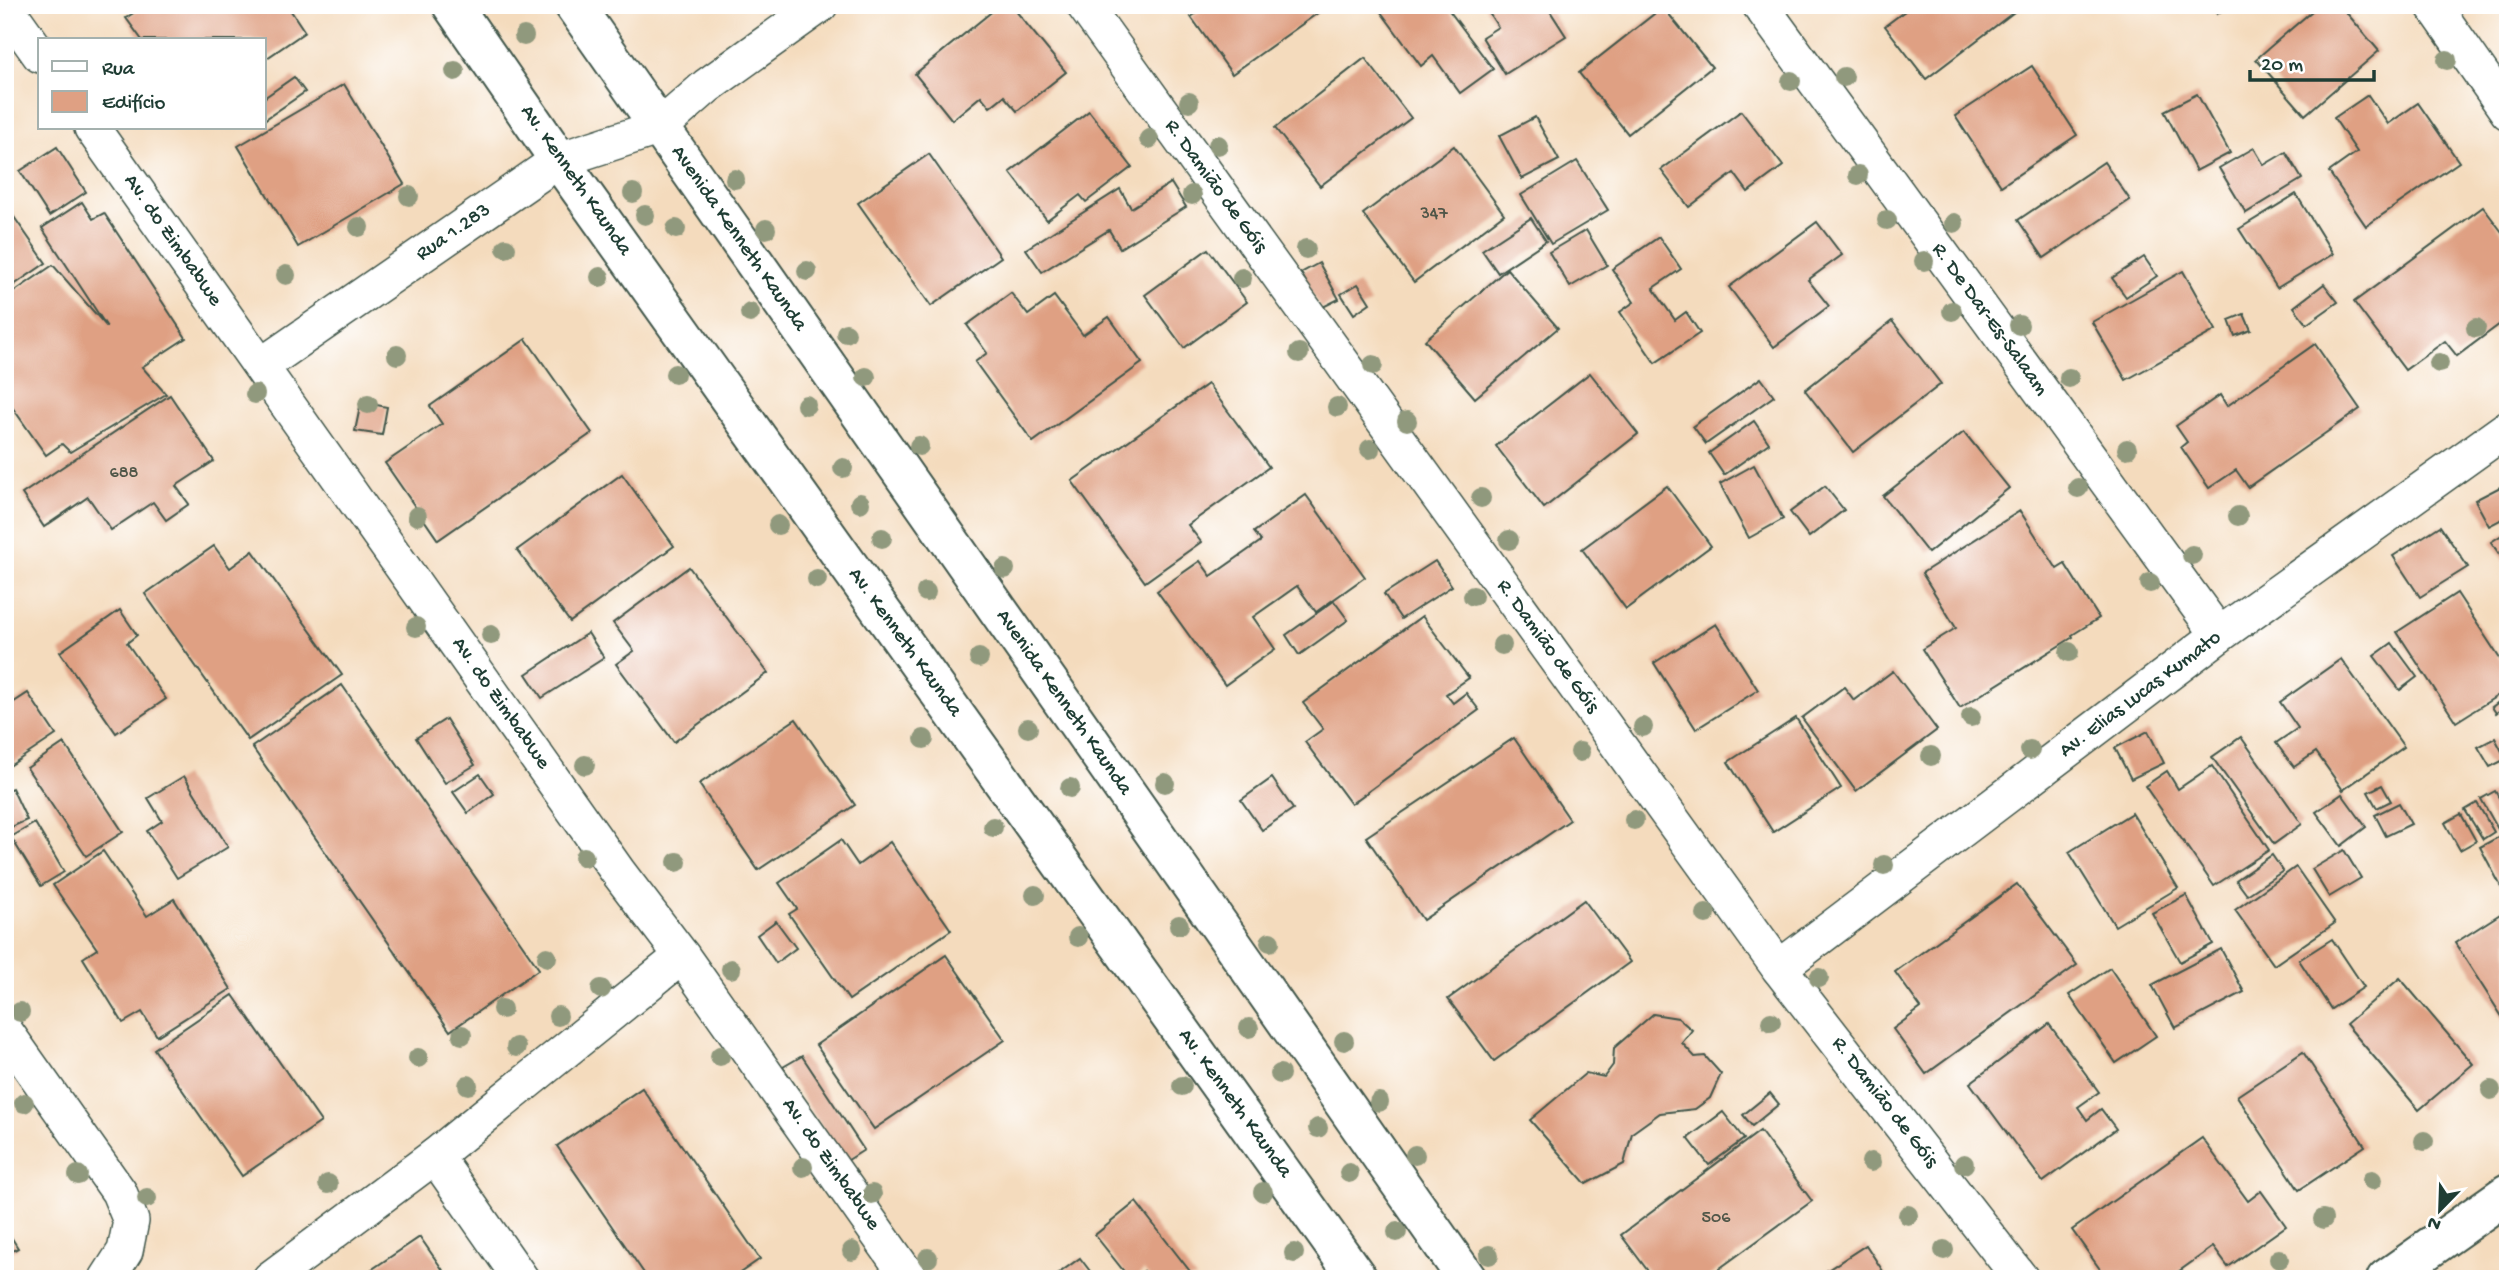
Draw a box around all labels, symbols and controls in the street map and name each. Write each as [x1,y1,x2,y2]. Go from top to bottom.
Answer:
legend [38,38,266,130]
scale bar [2250,38,2375,82]
text: 20 m [2261,54,2303,79]
text: Rua [102,58,136,83]
text: Edifício [102,92,166,117]
street label: Av. Kenneth Kaunda [514,101,637,262]
street label: R. Damião de Góis [1158,115,1273,260]
street label: Avenida Kenneth Kaunda [664,141,812,338]
street label: Av. do Zimbabwe [117,170,227,313]
street label: Rua 1.283 [412,198,496,268]
house number: 347 [1419,204,1448,225]
street label: R. De Dar-Es-Salaam [1925,239,2053,401]
house number: 688 [110,463,139,484]
street label: Av. Kenneth Kaunda [841,564,967,724]
street label: R. Damião de Góis [1490,575,1605,720]
street label: Avenida Kenneth Kaunda [989,605,1137,802]
street label: Av. Elias Lucas Kumato [2055,626,2227,764]
street label: Av. do Zimbabwe [445,633,555,776]
street label: Av. Kenneth Kaunda [1171,1025,1297,1185]
street label: R. Damião de Góis [1825,1032,1944,1175]
street label: Av. do Zimbabwe [775,1094,885,1237]
north arrow [2404,1176,2474,1246]
house number: 506 [1702,1208,1731,1229]
text: N [2425,1209,2445,1235]

